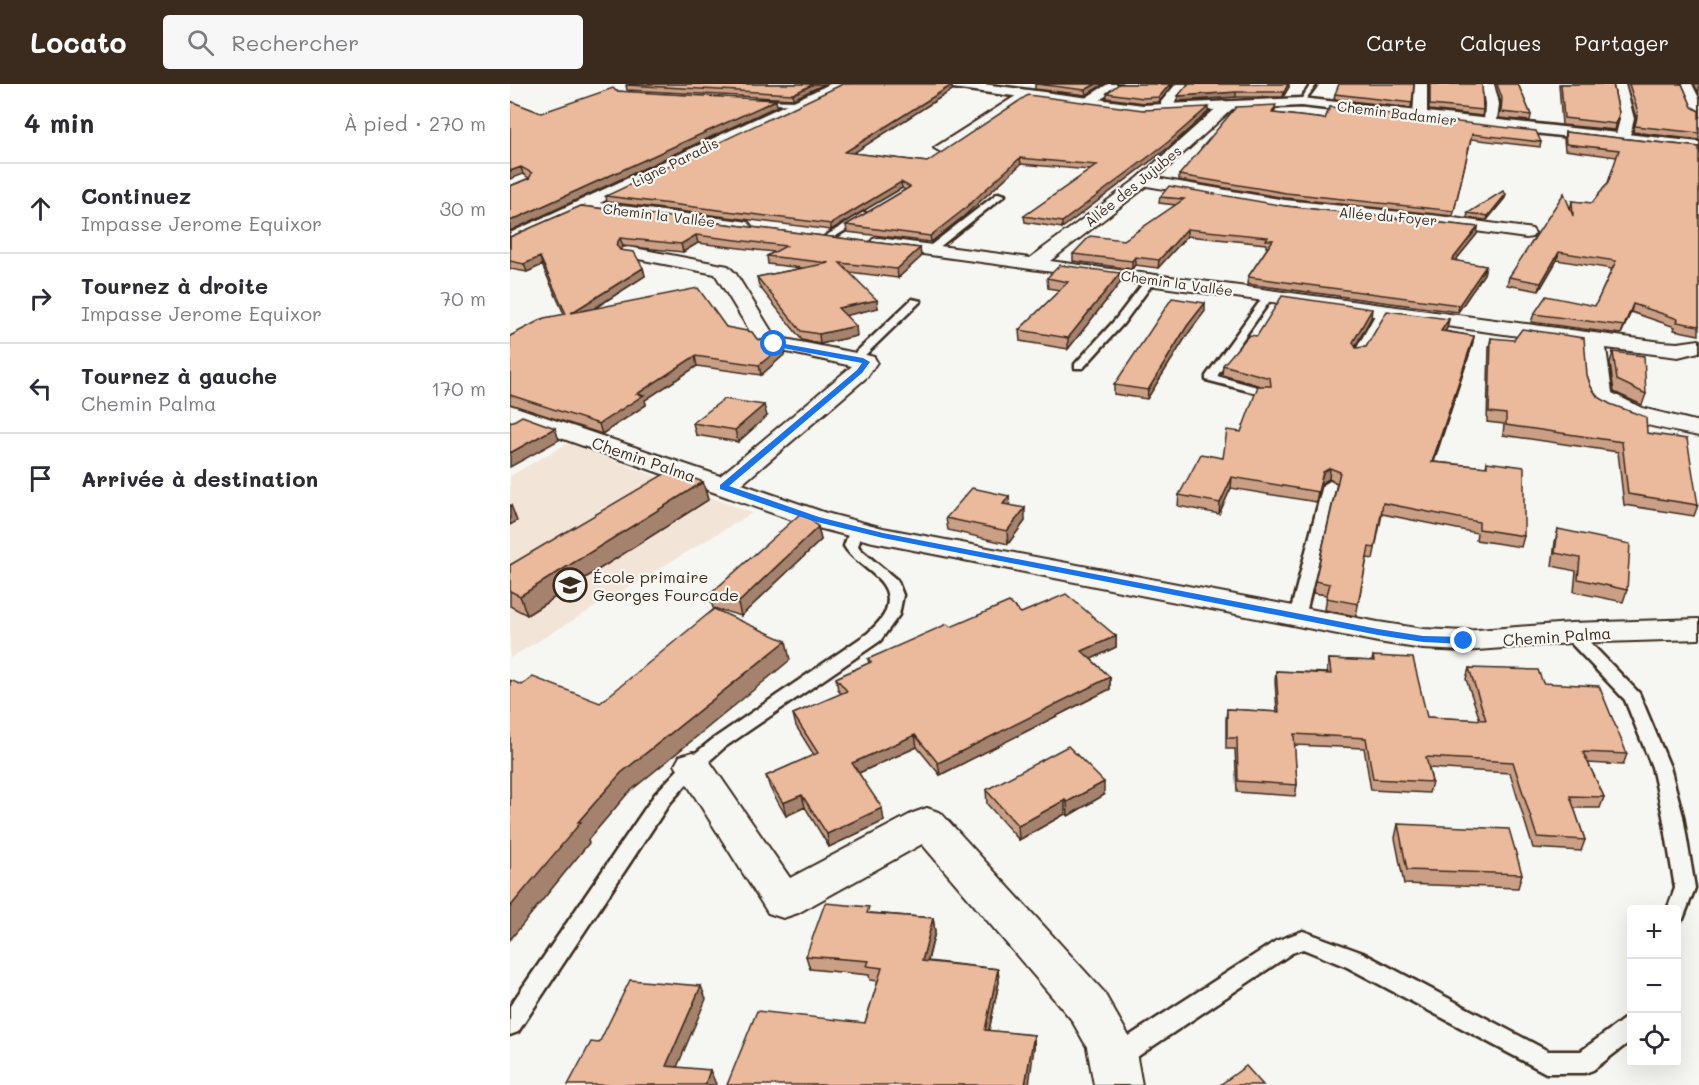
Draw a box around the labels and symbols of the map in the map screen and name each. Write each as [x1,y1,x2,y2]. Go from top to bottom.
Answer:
street label: Chemin Badamier [1336,96,1458,130]
street label: Ligne Paradis [629,133,721,191]
street label: Allée des Jujubes [1081,141,1185,231]
street label: Chemin la Vallée [602,199,716,231]
street label: Allée du Foyer [1338,202,1438,230]
street label: Chemin la Vallée [1120,266,1234,300]
route start [760,330,786,356]
street label: Chemin Palma [589,431,699,487]
place label: École primaire Georges Fourcade [593,566,739,605]
school or university icon: École primaire Georges Fourcade [552,567,588,603]
street label: Chemin Palma [1502,622,1612,650]
route end [1450,627,1476,653]

